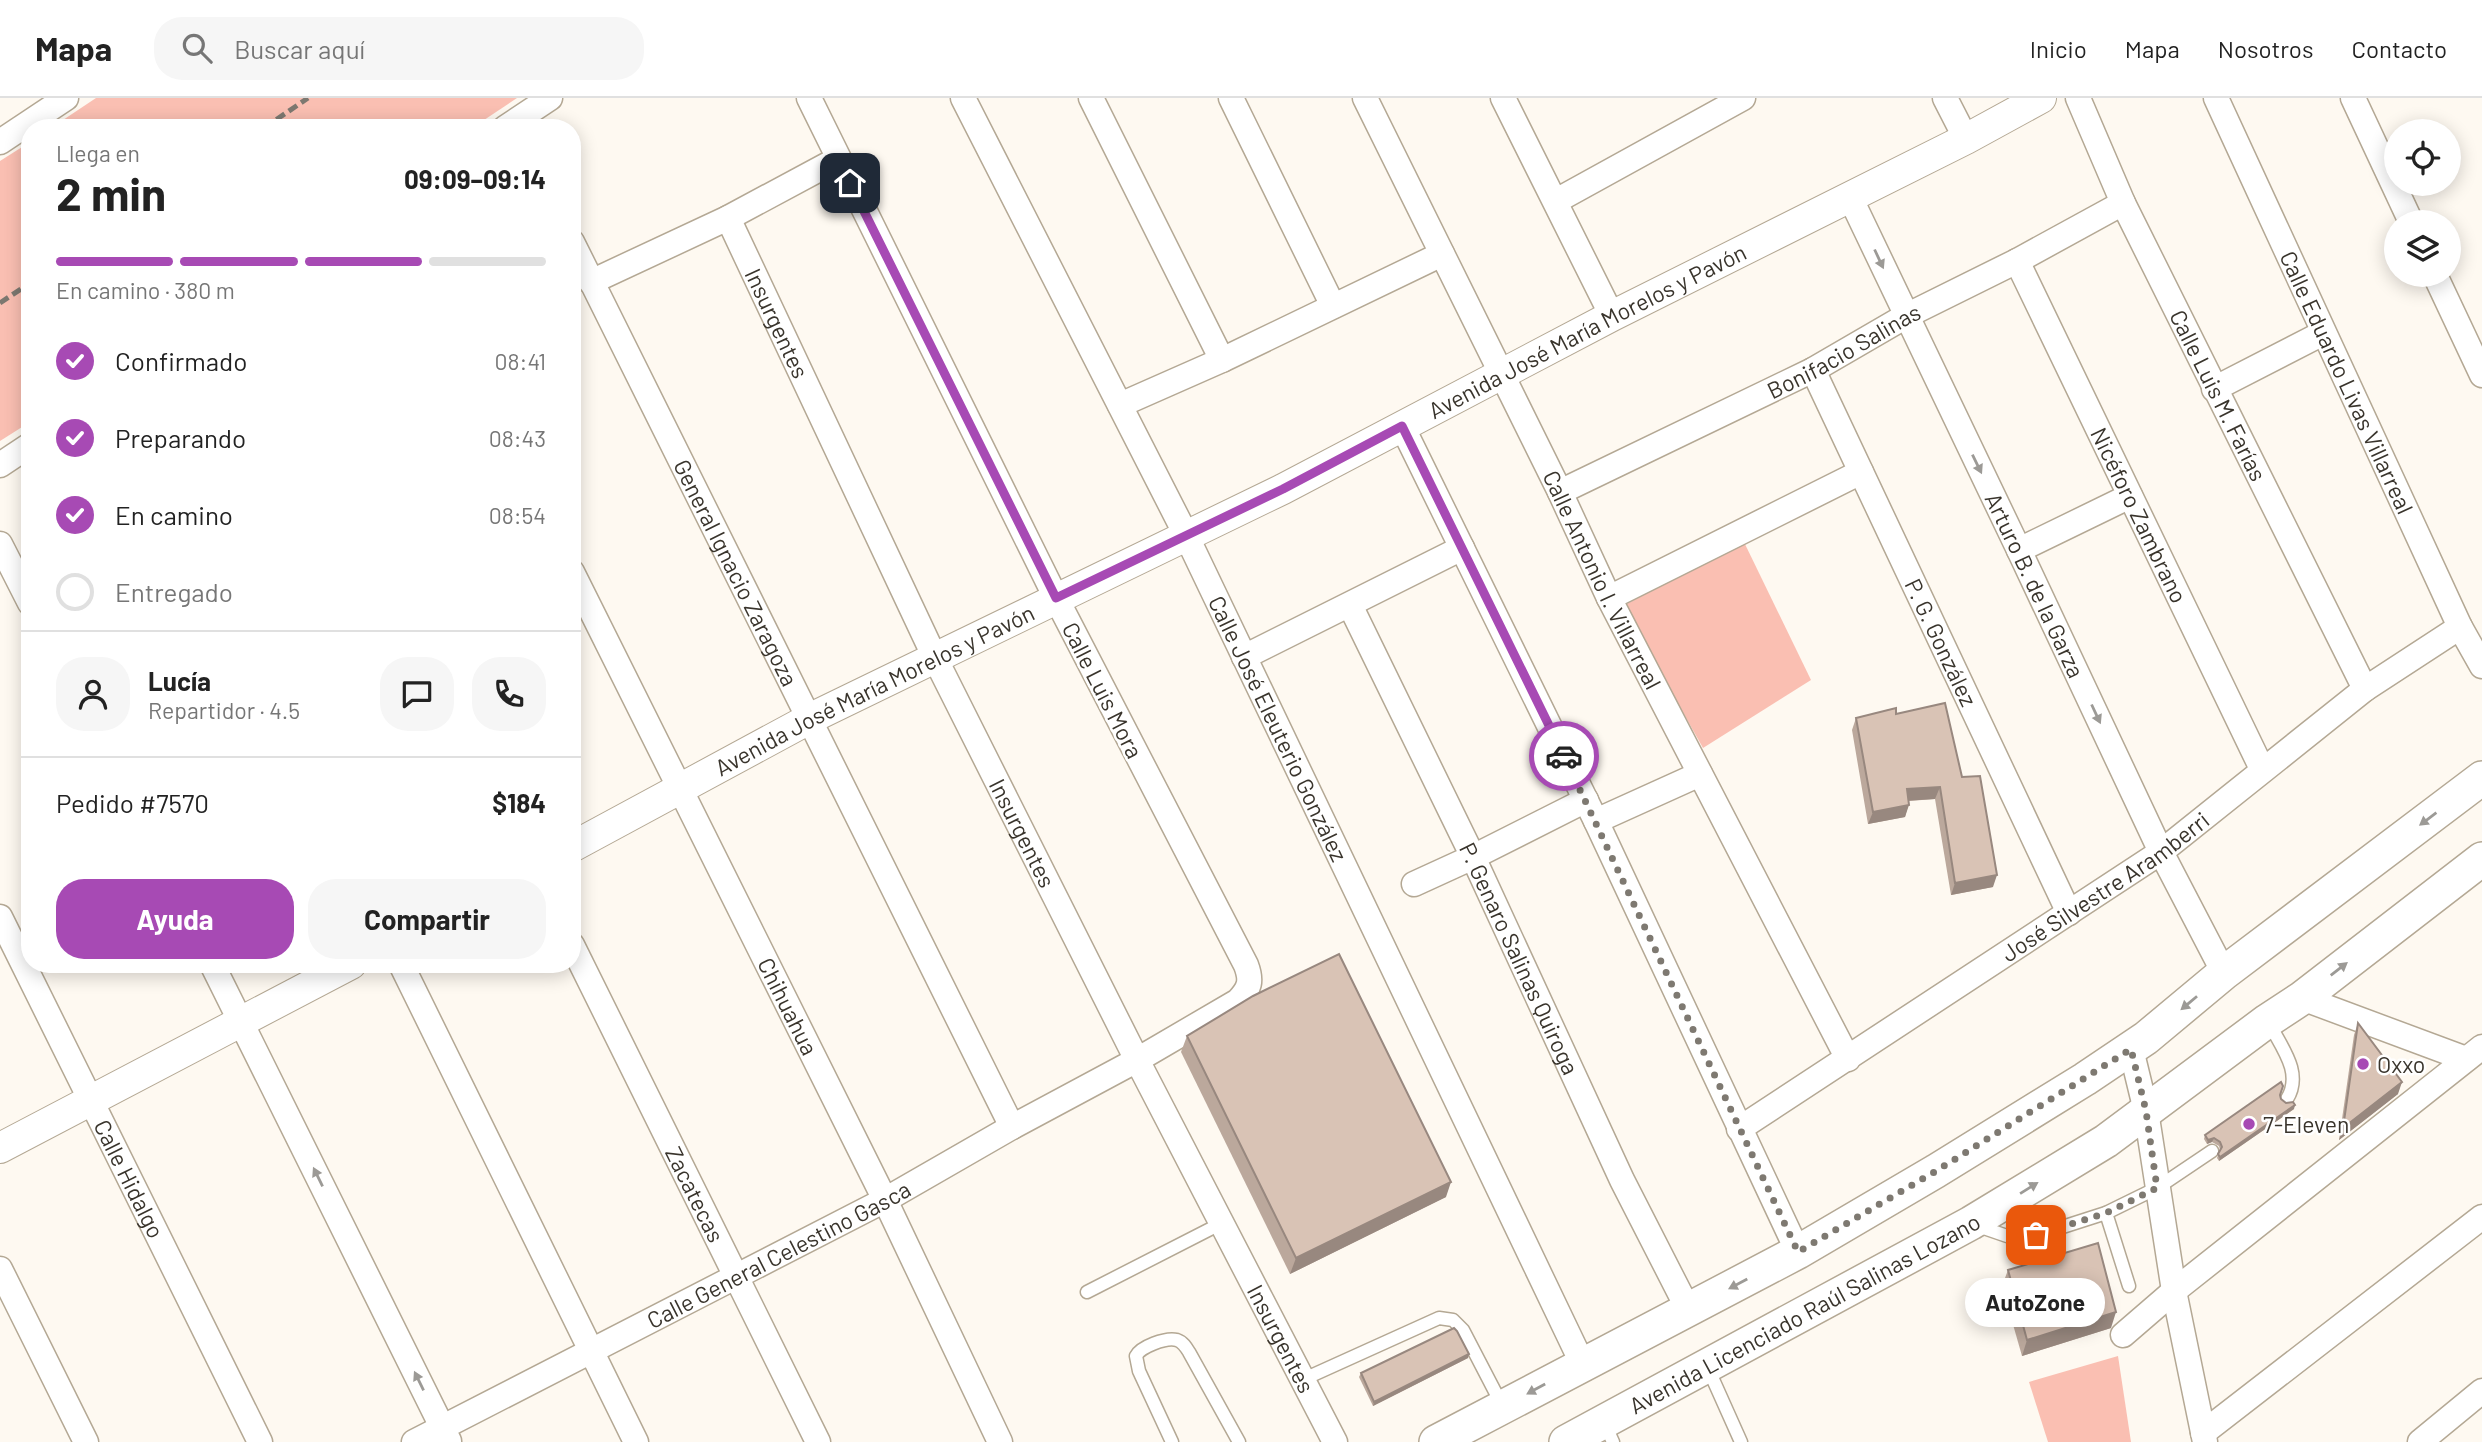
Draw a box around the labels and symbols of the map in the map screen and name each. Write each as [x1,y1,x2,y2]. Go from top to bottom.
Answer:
pin [820,153,880,213]
street label: Avenida José María Morelos y Pavón [1423,237,1751,424]
street label: Calle Eduardo Livas Villarreal [2274,246,2420,518]
one-way arrow [1873,249,1884,269]
street label: Insurgentes [740,264,815,382]
street label: Bonifacio Salinas [1762,297,1925,404]
street label: Calle Luis M. Farías [2164,305,2273,485]
street label: Nicéforo Zambrano [2085,423,2194,607]
street label: General Ignacio Zaragoza [668,454,804,690]
one-way arrow [1972,454,1983,474]
street label: Calle Antonio I. Villarreal [1537,465,1668,694]
street label: Arturo B. de la Garza [1980,488,2091,682]
street label: P. G. González [1899,574,1983,710]
street label: Calle José Eleuterio González [1203,591,1354,866]
street label: Avenida José María Morelos y Pavón [710,598,1039,781]
street label: Calle Luis Mora [1057,617,1149,763]
one-way arrow [2090,704,2101,724]
courier [1529,721,1599,791]
street label: Insurgentes [984,774,1062,892]
street label: José Silvestre Aramberri [1996,805,2214,967]
one-way arrow [2419,812,2437,827]
street label: P. Genaro Salinas Quiroga [1454,838,1585,1079]
street label: Chihuahua [752,953,824,1059]
one-way arrow [2330,963,2348,977]
one-way arrow [2181,995,2199,1010]
place label: Oxxo [2377,1050,2425,1078]
marker: Oxxo [2355,1056,2371,1072]
place label: 7-Eleven [2263,1110,2349,1138]
street label: Calle Hidalgo [89,1115,171,1242]
marker: 7-Eleven [2241,1116,2257,1132]
street label: Zacatecas [660,1142,731,1247]
one-way arrow [313,1167,324,1187]
street label: Calle General Celestino Gasca [642,1174,915,1334]
one-way arrow [2020,1181,2039,1194]
pin [2006,1205,2066,1265]
street label: Avenida Licenciado Raúl Salinas Lozano [1624,1207,1985,1419]
callout: AutoZone [1966,1277,2106,1326]
one-way arrow [1728,1278,1748,1290]
street label: Insurgentes [1242,1280,1321,1397]
one-way arrow [414,1371,425,1391]
one-way arrow [1527,1383,1546,1395]

